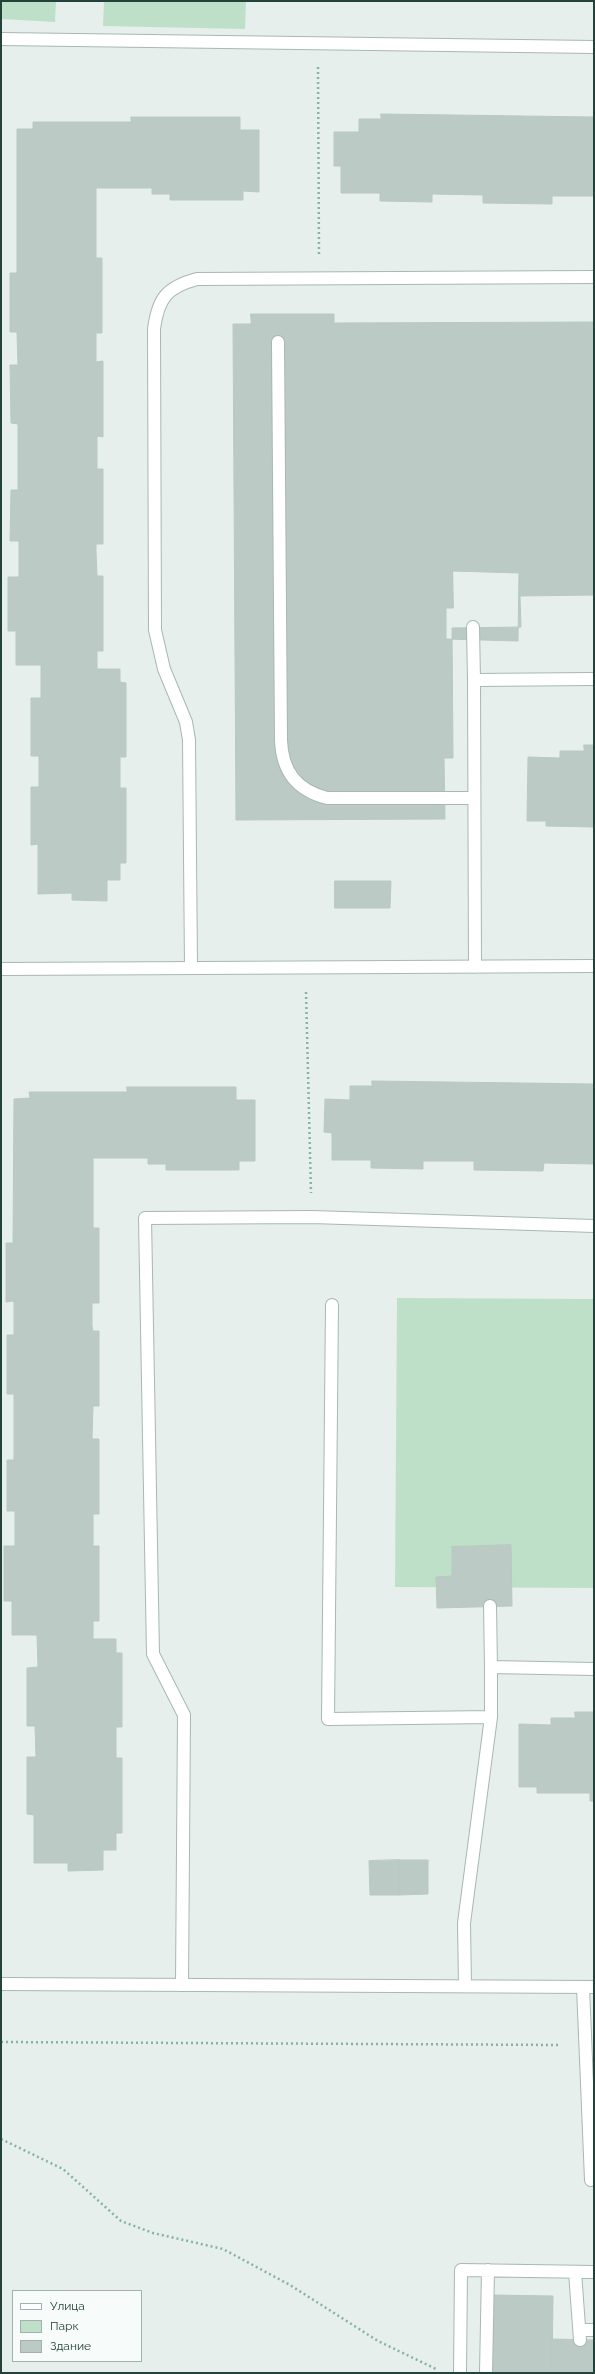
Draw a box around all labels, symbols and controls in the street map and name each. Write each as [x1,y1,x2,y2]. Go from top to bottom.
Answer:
legend [12,2290,142,2362]
text: Улица [50,2299,85,2313]
text: Парк [50,2319,79,2333]
text: Здание [50,2339,91,2353]

